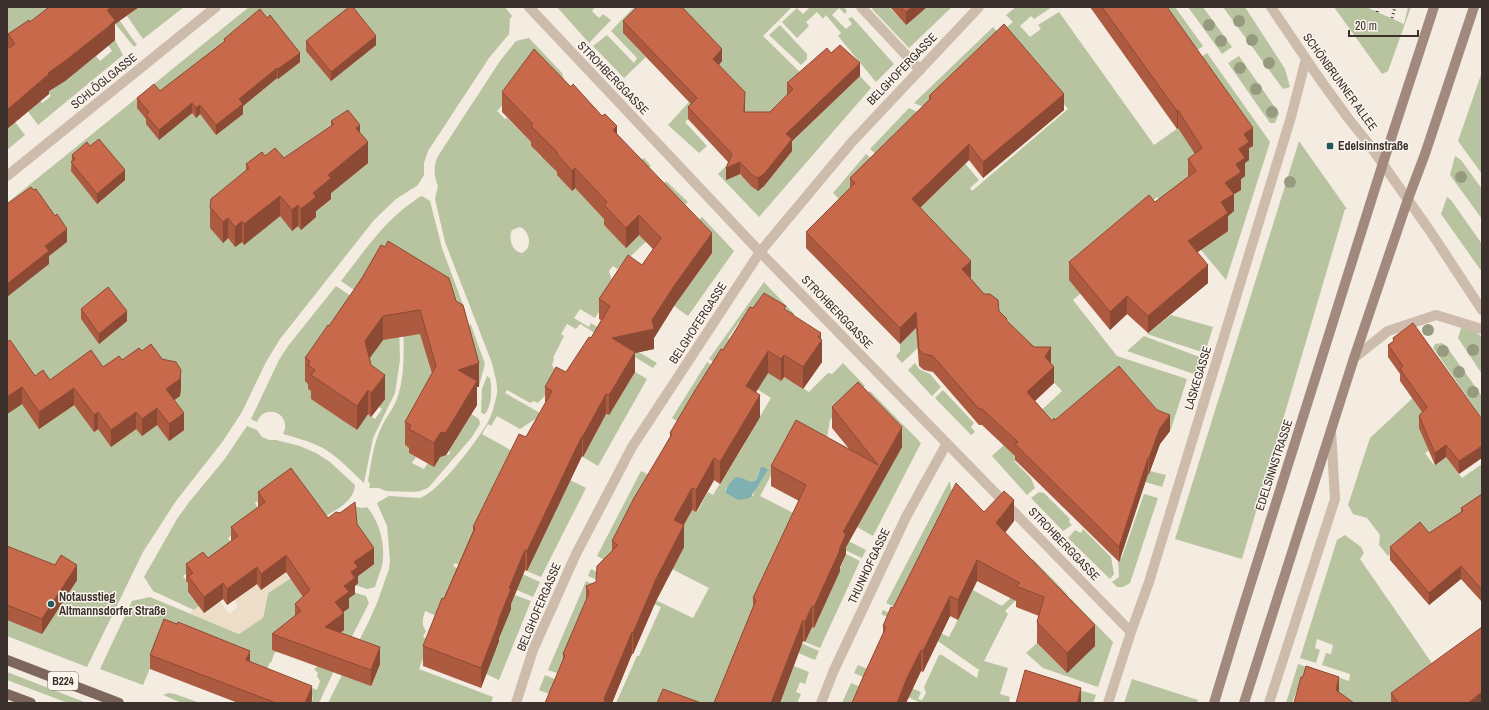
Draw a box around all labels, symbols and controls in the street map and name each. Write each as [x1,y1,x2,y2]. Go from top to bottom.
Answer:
scale bar [1349,12,1418,38]
text: 20 m [1355,18,1377,34]
street label: BELGHOFERGASSE [863,29,941,109]
street label: SCHÖNBRUNNER ALLEE [1299,29,1382,134]
street label: STROHBERGGASSE [574,38,652,118]
street label: SCHLÖGLGASSE [67,49,140,113]
place label: Edelsinnstraße [1338,138,1409,154]
marker: Edelsinnstraße [1325,141,1335,151]
street label: STROHBERGGASSE [798,272,876,352]
street label: BELGHOFERGASSE [666,279,730,367]
street label: LASKEGASSE [1181,344,1215,412]
street label: EDELSINNSTRASSE [1252,417,1296,513]
street label: STROHBERGGASSE [1025,504,1103,584]
street label: THUNHOFGASSE [844,525,894,607]
street label: BELGHOFERGASSE [513,560,565,654]
place label: Notausstieg Altmannsdorfer Straße [59,589,166,619]
marker: Notausstieg Altmannsdorfer Straße [46,599,56,609]
road number: B224 [48,672,78,690]

